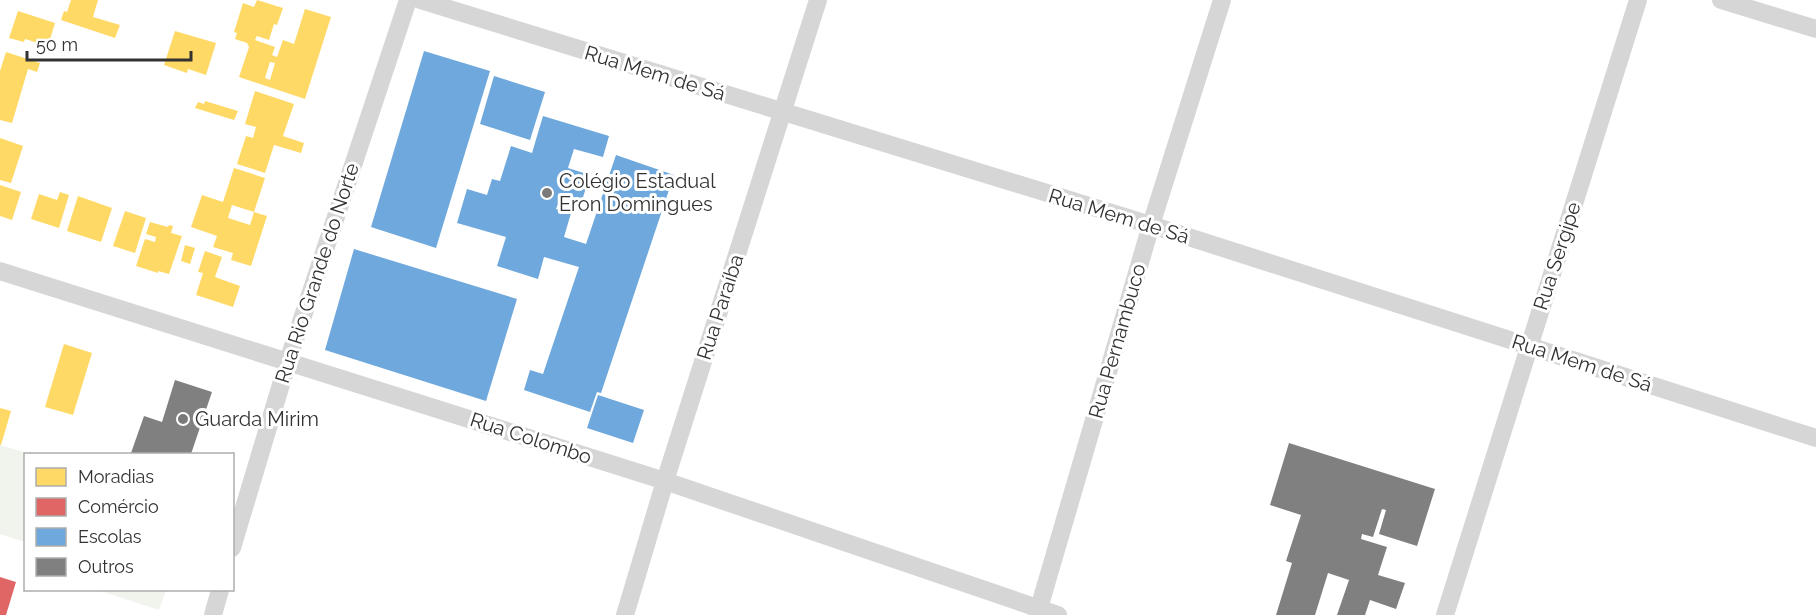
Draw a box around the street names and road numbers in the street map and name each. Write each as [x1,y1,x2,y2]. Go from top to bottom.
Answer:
street label: Rua Mem de Sá [582,40,728,106]
street label: Rua Rio Grande do Norte [270,160,364,386]
street label: Rua Mem de Sá [1046,183,1192,249]
street label: Rua Sergipe [1528,199,1586,313]
street label: Rua Paraíba [692,251,748,363]
street label: Rua Pernambuco [1083,261,1151,421]
street label: Rua Mem de Sá [1509,329,1655,397]
street label: Rua Colombo [467,407,595,469]

